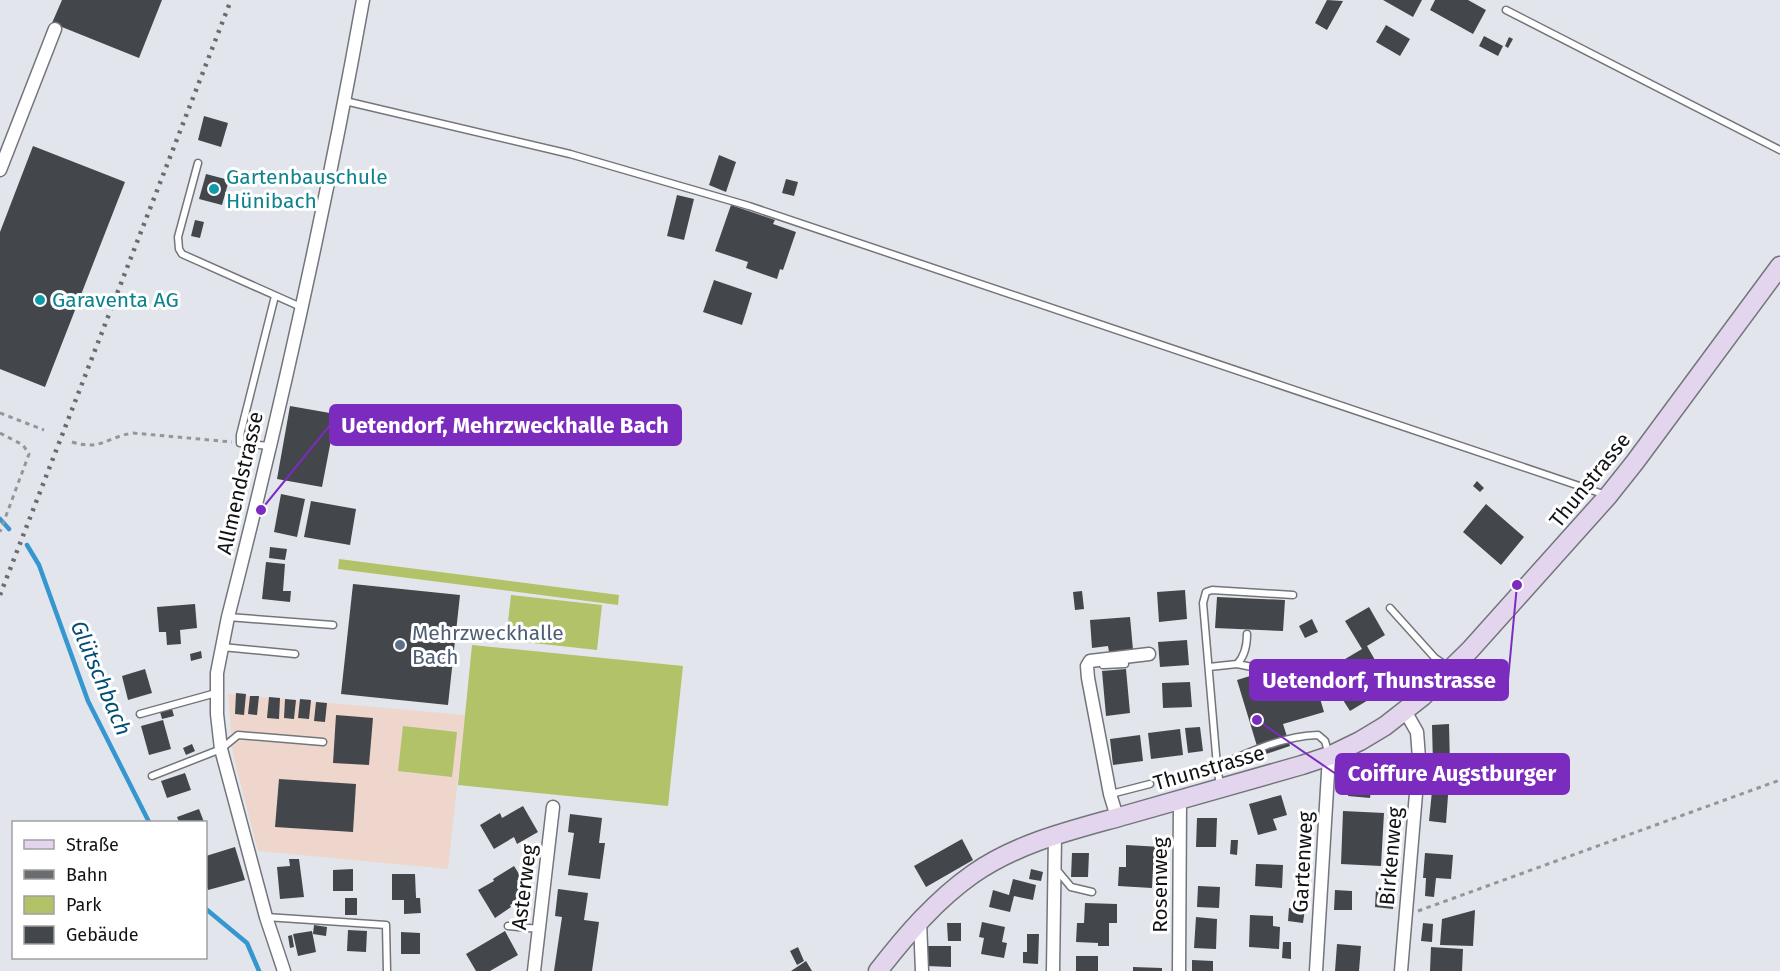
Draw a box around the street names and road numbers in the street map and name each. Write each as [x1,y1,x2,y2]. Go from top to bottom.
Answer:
street label: Allmendstrasse [211,409,269,557]
street label: Thunstrasse [1544,427,1636,533]
street label: Thunstrasse [1150,740,1268,796]
street label: Birkenweg [1374,806,1408,906]
street label: Gartenweg [1287,811,1319,913]
street label: Rosenweg [1147,837,1173,933]
street label: Asterweg [506,843,542,931]

